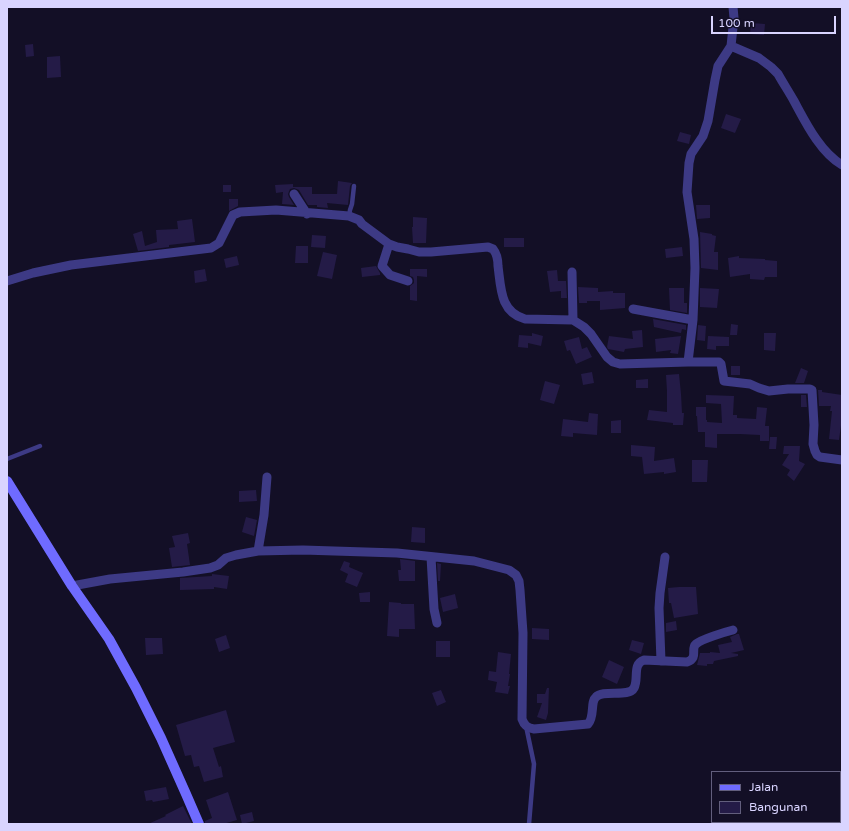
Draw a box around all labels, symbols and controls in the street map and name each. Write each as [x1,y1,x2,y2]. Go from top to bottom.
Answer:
scale bar [713,8,838,34]
text: 100 m [718,16,755,30]
legend [711,771,841,823]
text: Jalan [749,780,778,794]
text: Bangunan [749,800,808,814]

